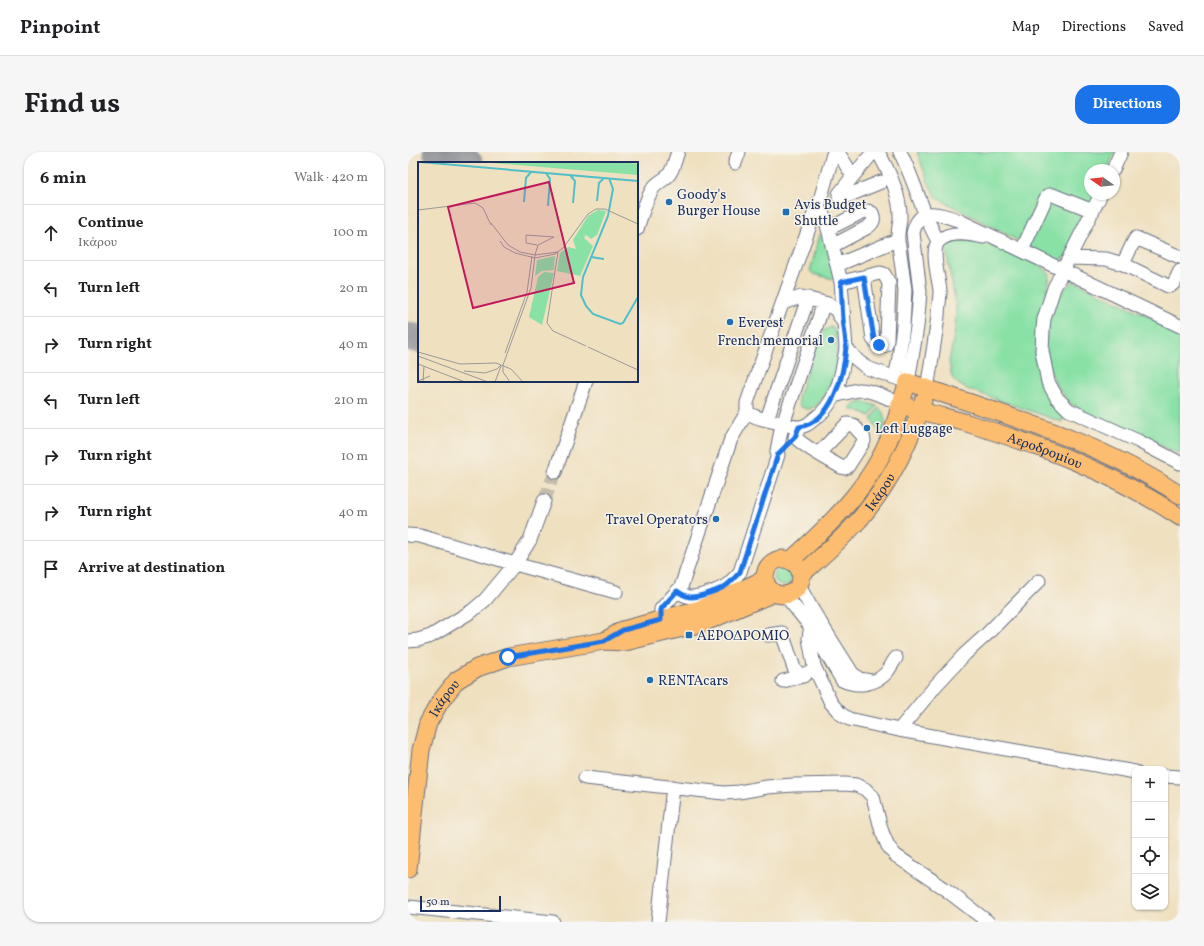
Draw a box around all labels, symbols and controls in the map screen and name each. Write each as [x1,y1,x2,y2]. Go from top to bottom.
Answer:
text: Pinpoint [20,15,100,41]
text: Map [1012,18,1040,37]
text: Directions [1062,18,1126,37]
text: Saved [1148,18,1184,37]
text: Find us [24,85,120,124]
button: Directions [1075,85,1180,124]
inset map [418,162,638,382]
north arrow [1084,164,1120,200]
text: 6 min [40,167,86,190]
text: Walk · 420 m [294,169,368,187]
place label: Goody's Burger House [677,186,761,221]
place label: Avis Budget Shuttle [794,196,867,231]
marker: Goody's Burger House [664,197,674,207]
marker: Avis Budget Shuttle [781,207,791,217]
text: Continue [78,213,143,234]
icon: ahead [40,222,62,244]
text: 100 m [333,224,368,242]
text: Ικάρου [78,234,117,252]
icon: left [40,278,62,300]
text: Turn left [78,278,140,299]
text: 20 m [339,280,368,298]
place label: Everest [738,314,784,333]
marker: Everest [725,317,735,327]
place label: French memorial [718,332,823,351]
icon: right [40,334,62,356]
text: Turn right [78,334,152,355]
marker: French memorial [826,335,836,345]
text: 40 m [339,336,368,354]
route end [870,336,888,354]
icon: left [40,390,62,412]
text: Turn left [78,390,140,411]
text: 210 m [334,392,368,410]
place label: Left Luggage [875,420,953,439]
marker: Left Luggage [862,423,872,433]
street label: Αεροδρομίου [1004,429,1085,474]
icon: right [40,446,62,468]
text: Turn right [78,446,152,467]
text: 10 m [341,448,368,466]
street label: Ικάρου [861,470,901,516]
icon: right [40,502,62,524]
text: Turn right [78,502,152,523]
text: 40 m [339,504,368,522]
place label: Travel Operators [605,511,708,530]
marker: Travel Operators [711,514,721,524]
icon: arrive [40,558,62,580]
text: Arrive at destination [78,558,225,579]
place label: ΑΕΡΟΔΡΟΜΙΟ [697,627,789,646]
marker: ΑΕΡΟΔΡΟΜΙΟ [684,630,694,640]
route start [499,648,517,666]
place label: RENTAcars [658,672,728,691]
marker: RENTAcars [645,675,655,685]
street label: Ικάρου [425,676,465,721]
map controls [1132,766,1168,910]
button: + [1132,766,1168,802]
button: − [1132,802,1168,838]
button: locate [1132,838,1168,874]
button: layers [1132,874,1168,910]
scale bar [420,894,501,913]
text: 50 m [426,895,450,910]

